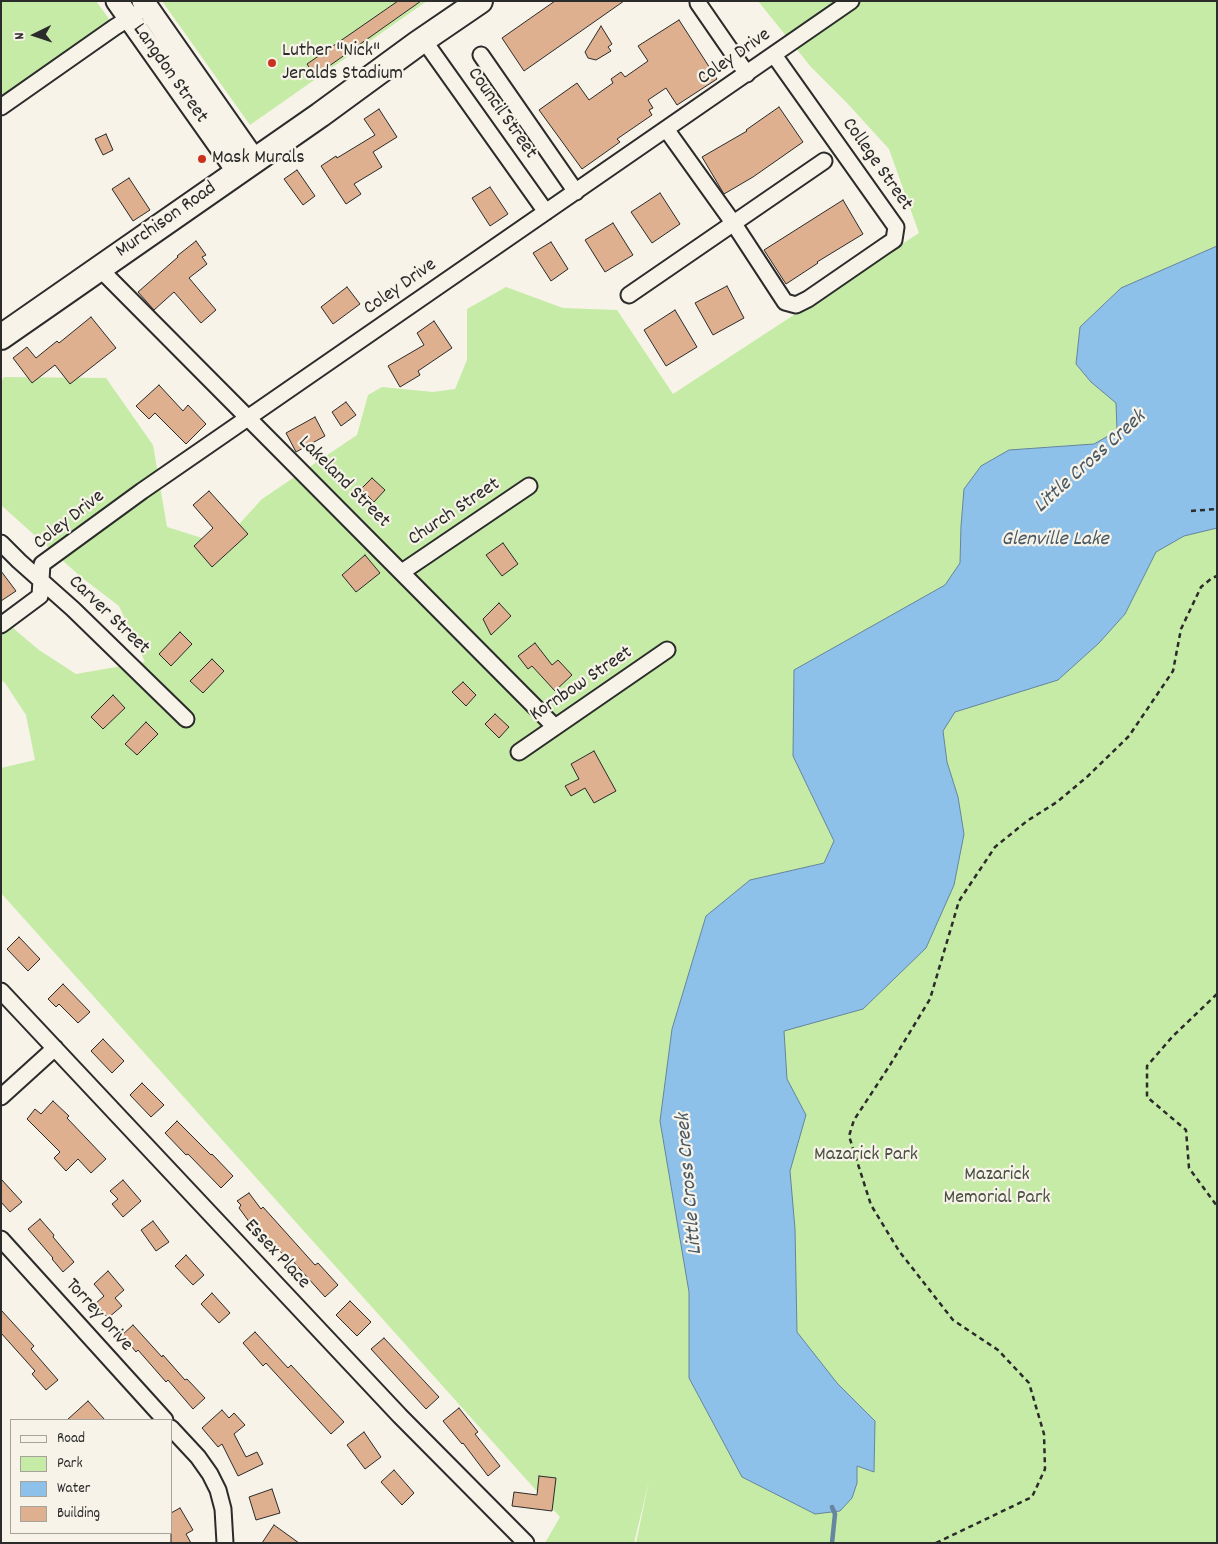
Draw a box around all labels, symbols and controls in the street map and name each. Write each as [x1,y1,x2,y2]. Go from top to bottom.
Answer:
north arrow [10,10,60,60]
street label: Langdon Street [126,19,212,129]
street label: Coley Drive [694,24,776,92]
text: N [10,32,30,40]
place label: Luther "Nick" Jeralds Stadium [282,40,403,87]
marker: Luther "Nick" Jeralds Stadium [266,57,278,69]
street label: Council Street [461,64,541,164]
street label: College Street [835,114,917,216]
place label: Mask Murals [212,147,305,171]
marker: Mask Murals [196,153,208,165]
street label: Murchison Road [112,178,222,264]
street label: Coley Drive [360,254,442,322]
water label: Little Cross Creek [1030,406,1152,520]
street label: Lakeland Street [292,432,394,534]
street label: Church Street [405,474,505,552]
street label: Coley Drive [30,486,110,556]
water label: Glenville Lake [1001,528,1109,554]
street label: Carver Street [62,571,154,661]
street label: Kornbow Street [526,642,638,728]
water label: Little Cross Creek [672,1112,710,1256]
park label: Mazarick Park [814,1144,918,1168]
park label: Mazarick Memorial Park [943,1164,1051,1211]
street label: Essex Place [238,1215,314,1295]
street label: Torrey Drive [59,1275,137,1357]
legend [10,1419,172,1534]
text: Road [57,1428,85,1450]
text: Park [57,1453,83,1475]
text: Water [57,1478,90,1500]
text: Building [57,1503,100,1525]

